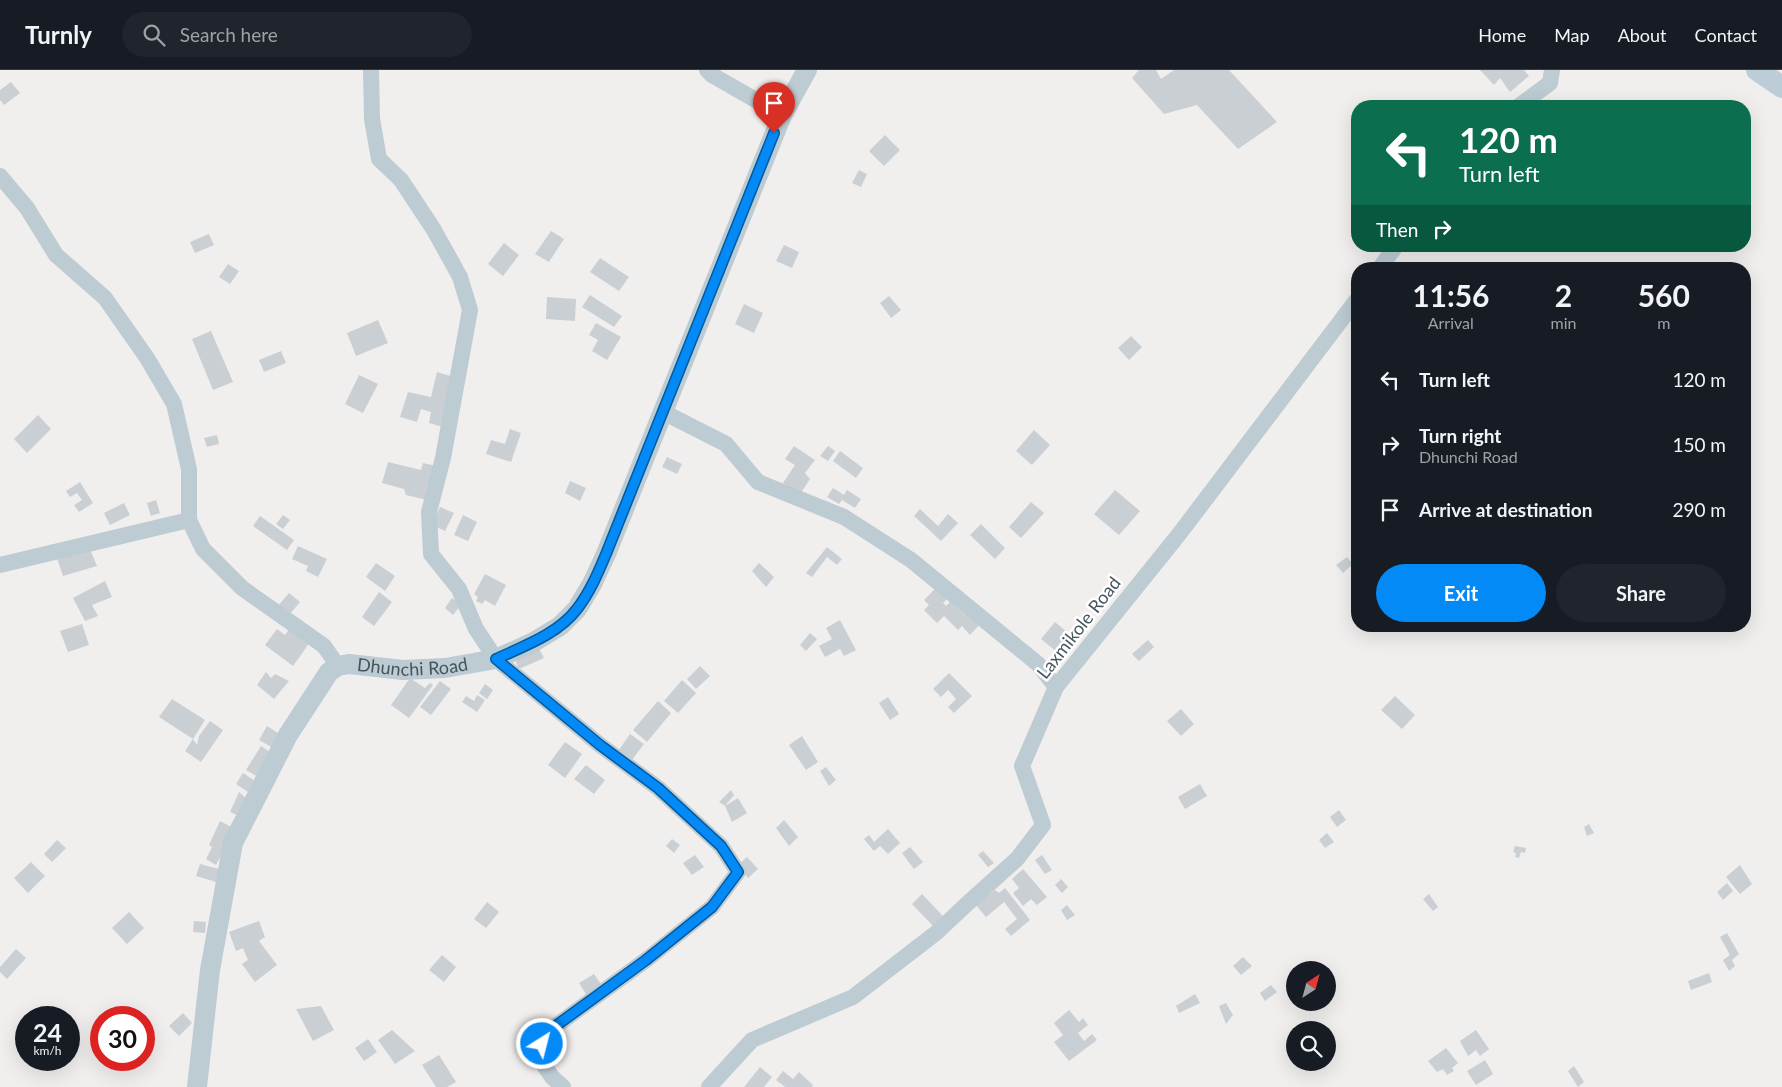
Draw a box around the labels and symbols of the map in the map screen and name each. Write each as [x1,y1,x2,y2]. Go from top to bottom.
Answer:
pin [753,82,795,133]
street label: Laxmikole Road [1032,572,1125,683]
street label: Dhunchi Road [356,652,469,680]
north arrow [1286,961,1336,1011]
speed limit sign: 30 [90,1006,155,1071]
position arrow [515,1017,567,1069]

